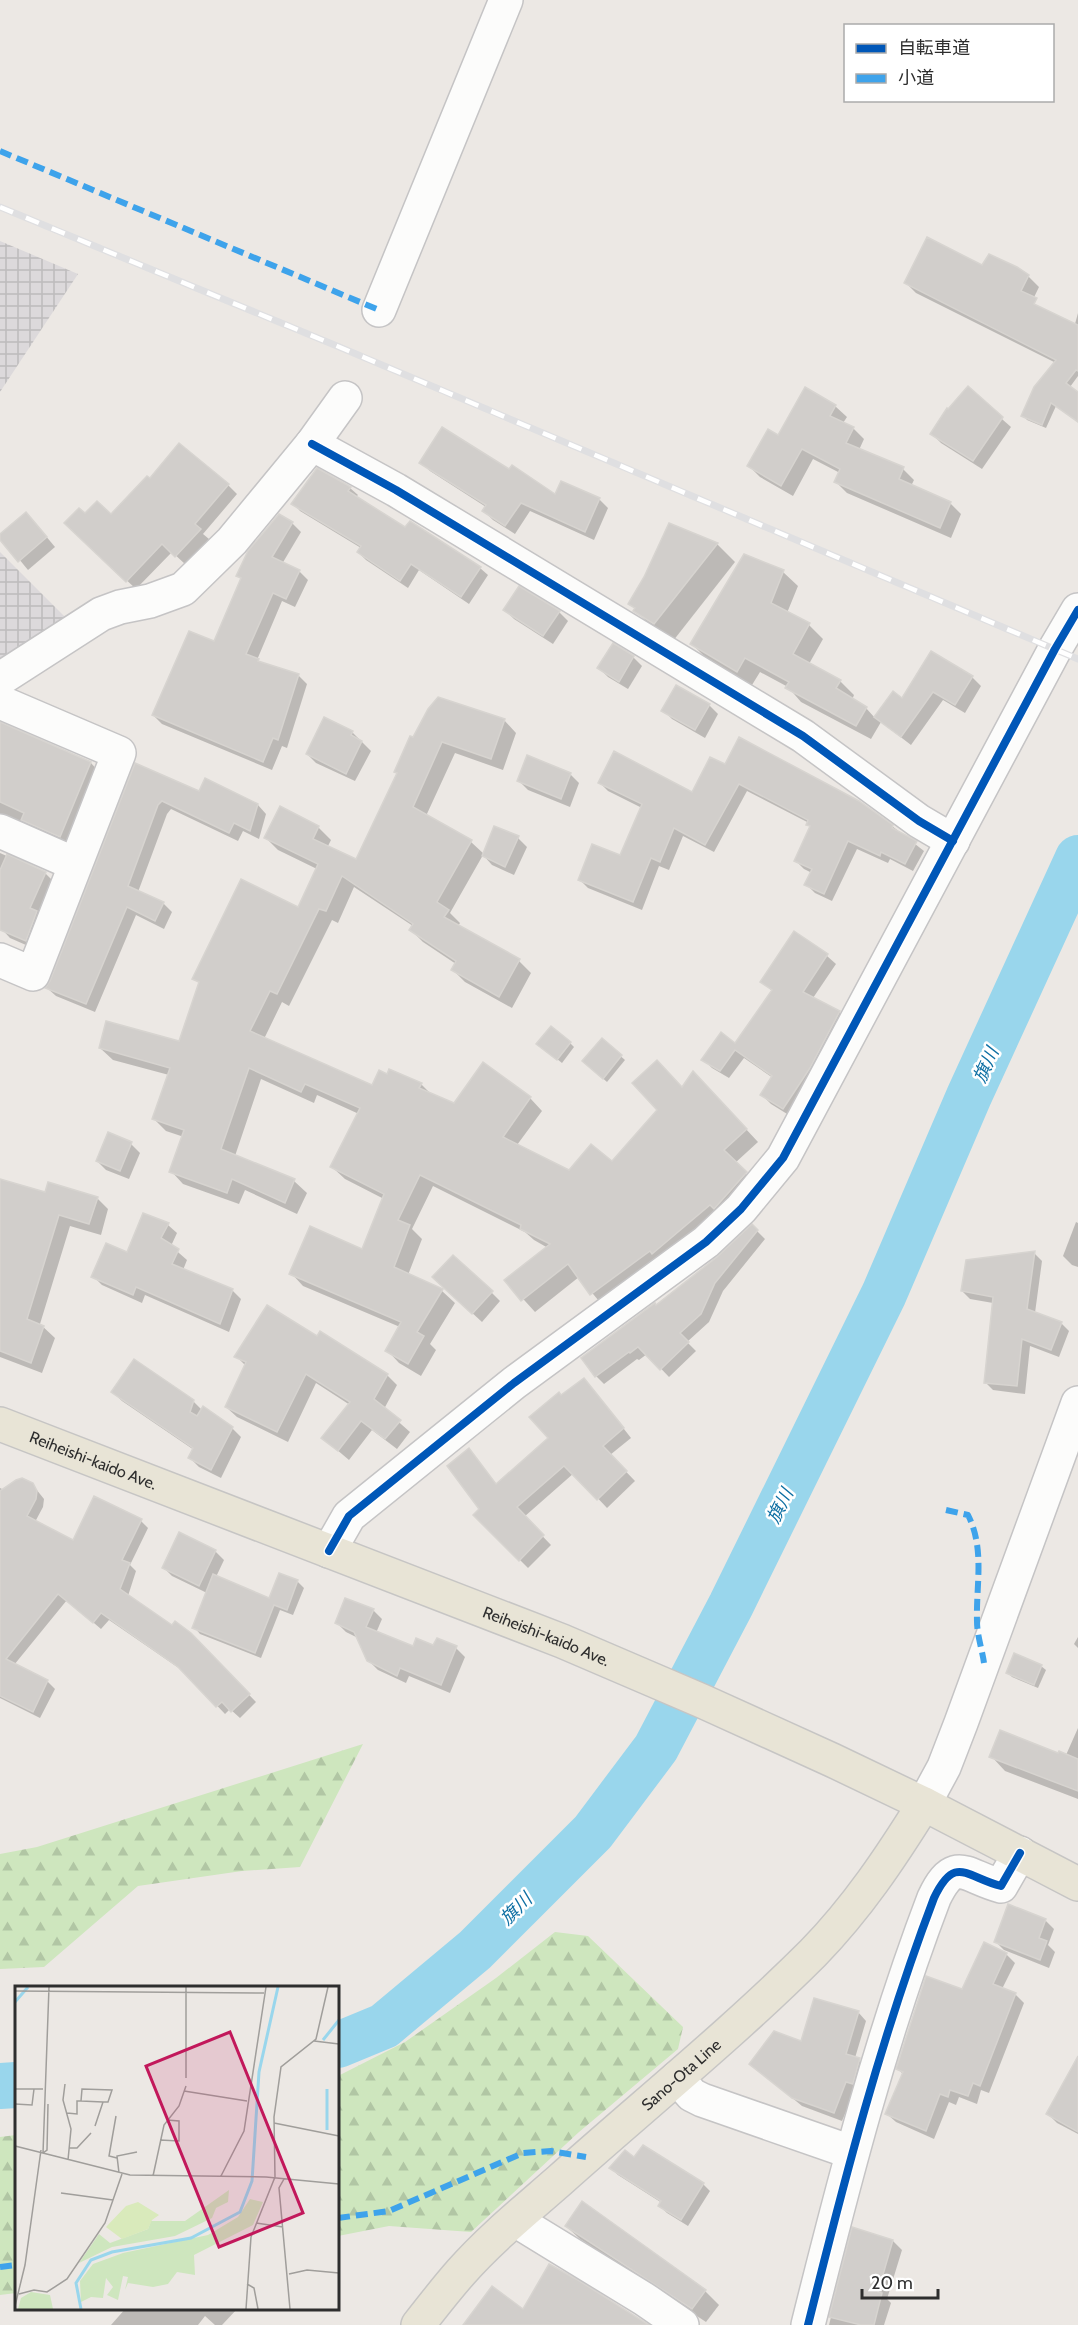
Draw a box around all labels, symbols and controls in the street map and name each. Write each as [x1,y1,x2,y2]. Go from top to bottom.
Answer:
legend [844,24,1054,102]
text: 自転車道 [898,37,970,59]
text: 小道 [898,67,934,89]
water label: 旗川 [969,1042,1004,1086]
street label: Reiheishi-kaido Ave. [27,1427,159,1494]
water label: 旗川 [762,1483,799,1527]
street label: Reiheishi-kaido Ave. [480,1602,612,1670]
water label: 旗川 [495,1887,538,1930]
inset map [15,1986,339,2310]
street label: Sano-Ota Line [638,2035,725,2115]
scale bar [862,2262,938,2300]
text: 20 m [871,2272,913,2294]

